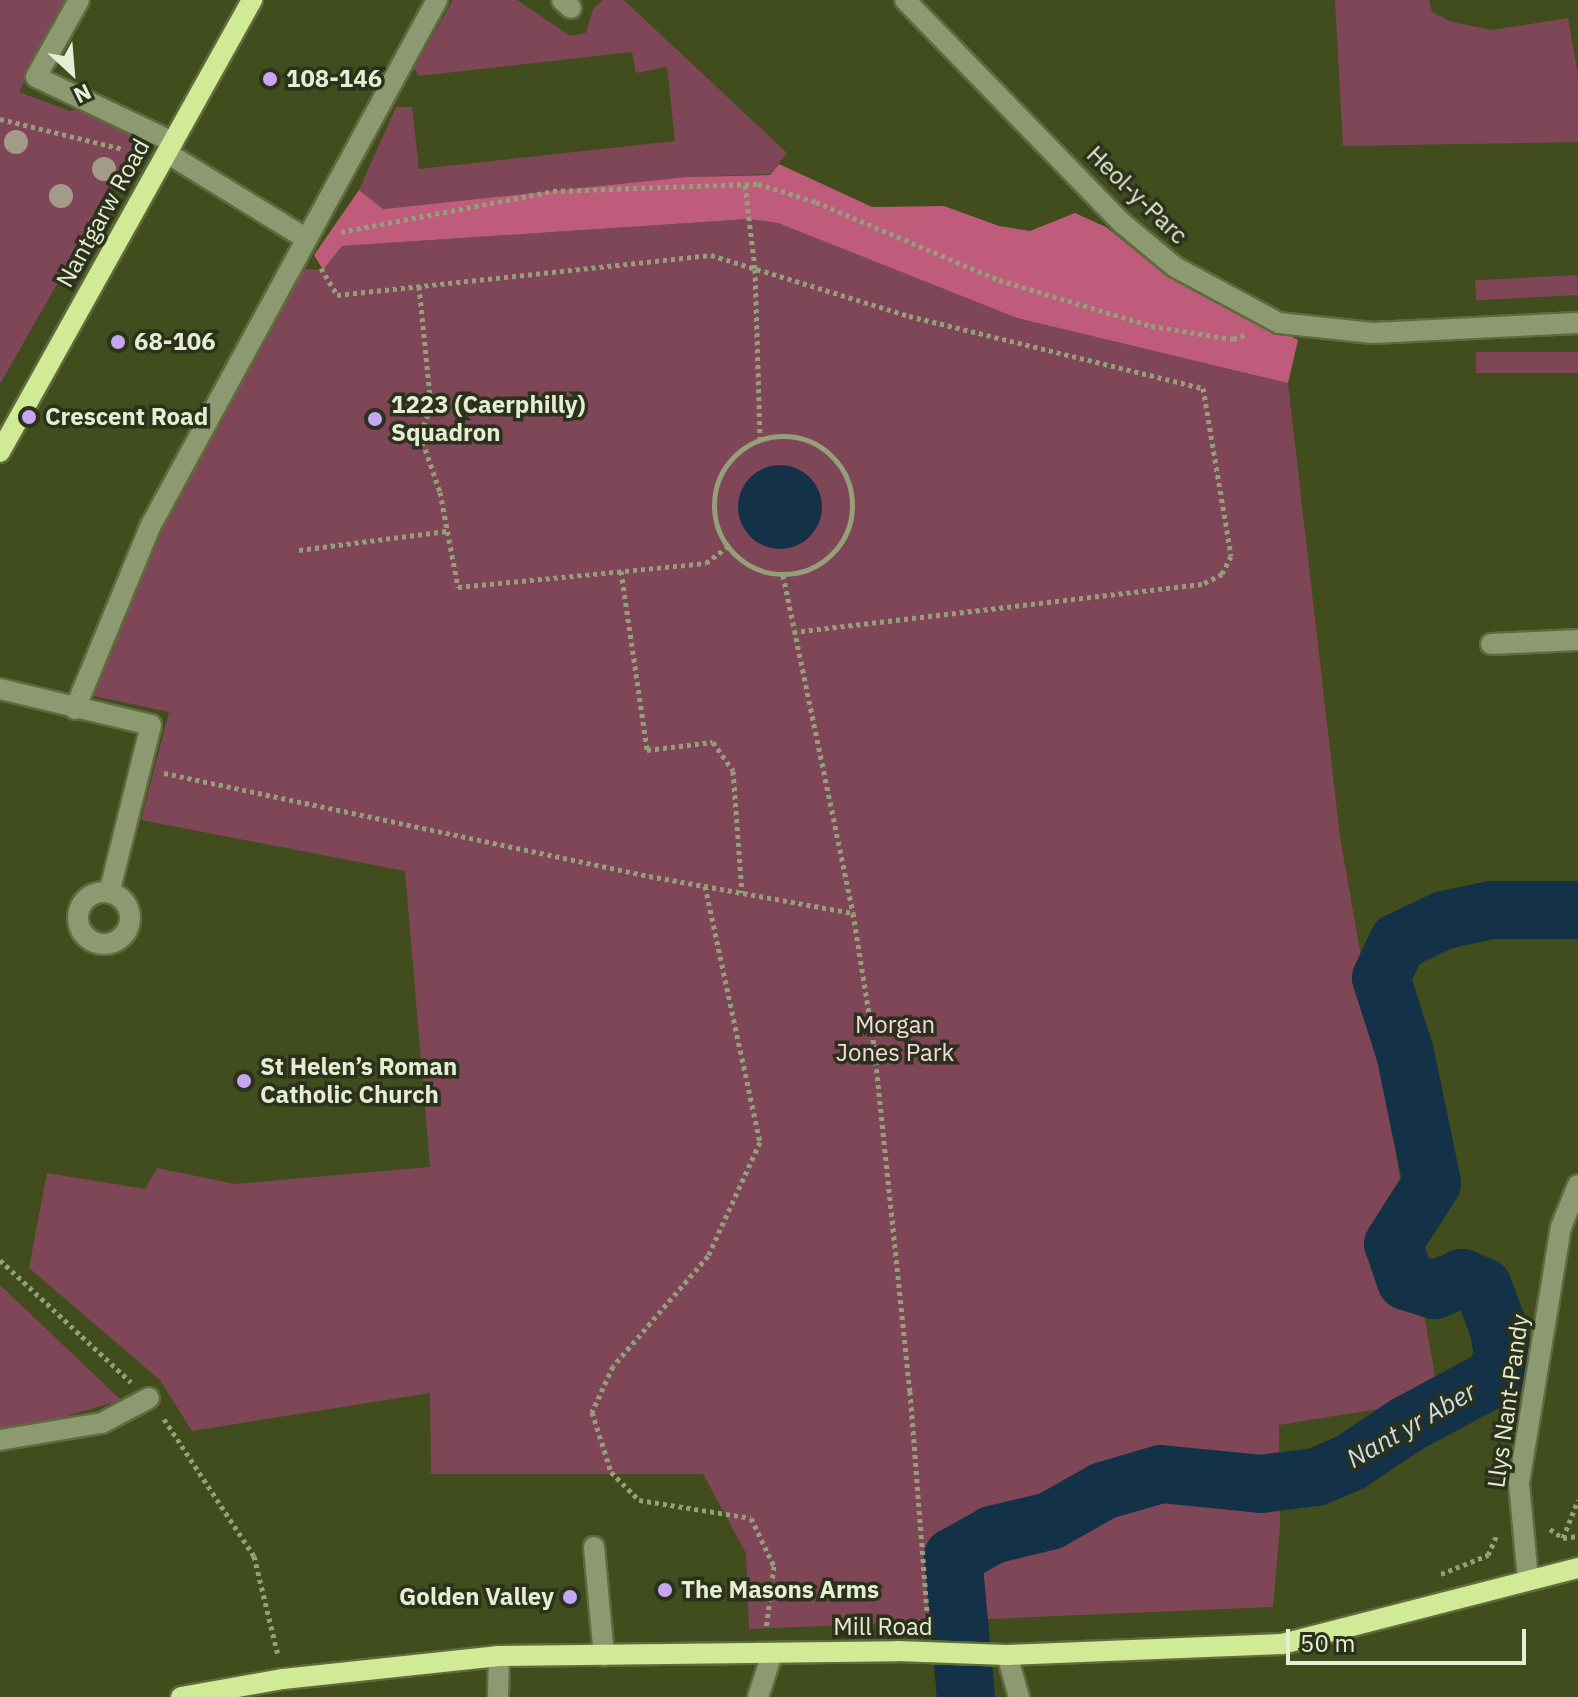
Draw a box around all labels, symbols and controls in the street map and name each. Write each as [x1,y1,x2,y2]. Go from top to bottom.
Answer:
north arrow [32,32,112,112]
place label: 108-146 [286,65,382,93]
marker: 108-146 [261,70,279,88]
text: N [69,77,96,111]
street label: Nantgarw Road [50,134,156,292]
street label: Heol-y-Parc [1081,140,1193,250]
place label: 68-106 [134,328,216,356]
marker: 68-106 [109,333,127,351]
place label: 1223 (Caerphilly) Squadron [391,391,586,447]
place label: Crescent Road [45,403,208,431]
marker: Crescent Road [20,408,38,426]
marker: 1223 (Caerphilly) Squadron [366,410,384,428]
park label: Morgan Jones Park [836,1011,954,1067]
place label: St Helen’s Roman Catholic Church [260,1053,457,1109]
marker: St Helen’s Roman Catholic Church [235,1072,253,1090]
street label: Llys Nant-Pandy [1482,1312,1534,1490]
water label: Nant yr Aber [1341,1375,1481,1475]
place label: The Masons Arms [681,1576,879,1604]
marker: The Masons Arms [656,1581,674,1599]
place label: Golden Valley [399,1583,554,1611]
marker: Golden Valley [561,1588,579,1606]
street label: Mill Road [833,1613,933,1641]
scale bar [1290,1613,1530,1663]
text: 50 m [1300,1627,1355,1659]

